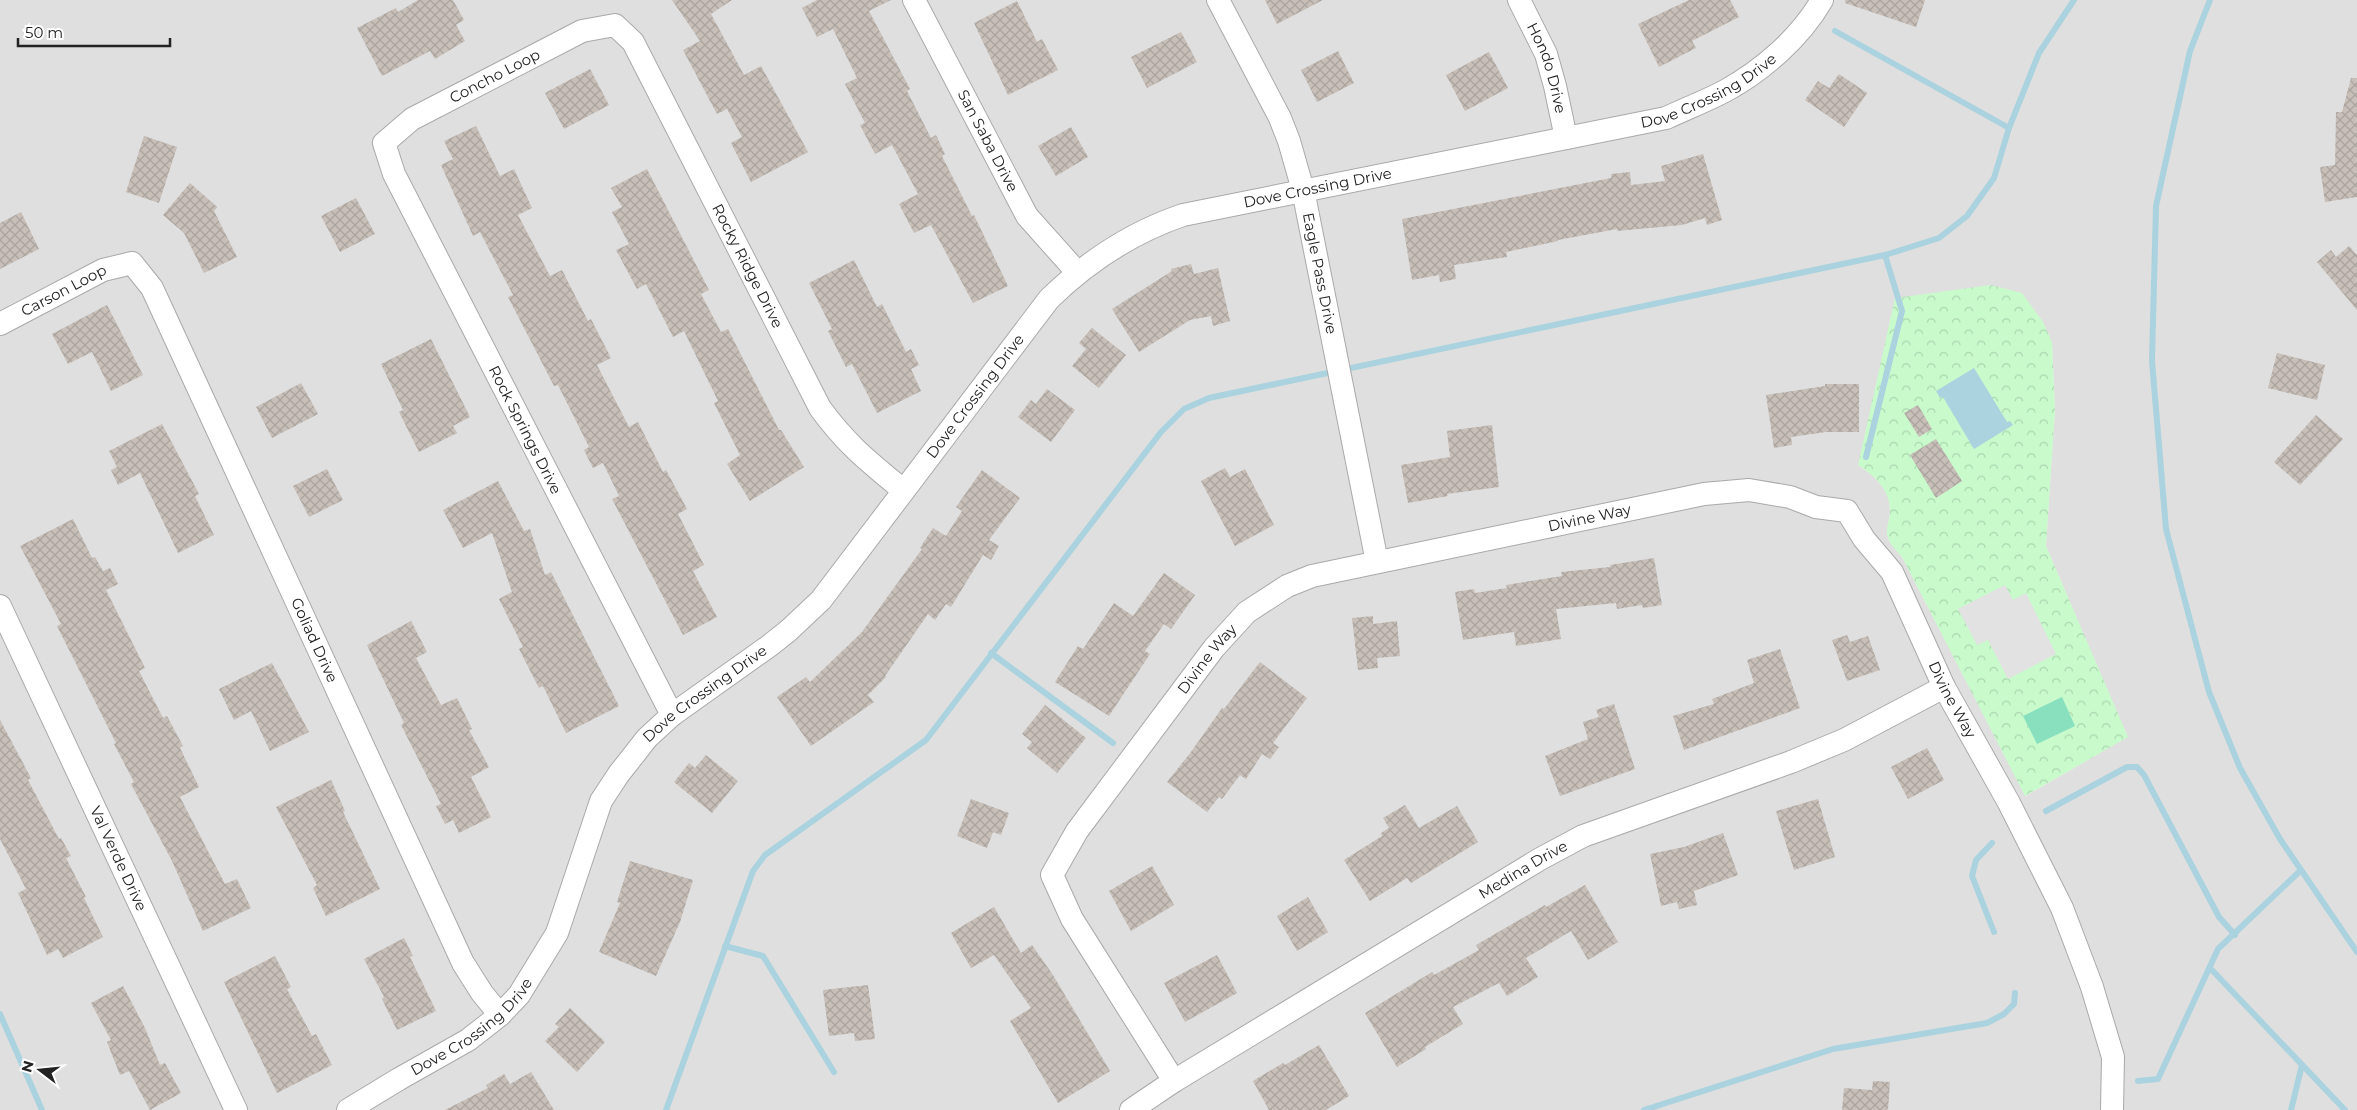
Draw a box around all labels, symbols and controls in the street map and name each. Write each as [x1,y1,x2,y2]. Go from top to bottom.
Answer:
scale bar [18,15,170,47]
street label: Hondo Drive [1523,19,1571,115]
text: 50 m [25,23,63,42]
street label: Concho Loop [446,44,543,107]
street label: Dove Crossing Drive [1639,49,1780,132]
street label: San Saba Drive [954,86,1023,195]
street label: Dove Crossing Drive [1242,163,1393,212]
street label: Rocky Ridge Drive [708,200,788,331]
street label: Eagle Pass Drive [1299,211,1341,336]
street label: Carson Loop [18,260,110,320]
street label: Dove Crossing Drive [922,330,1028,462]
street label: Rock Springs Drive [485,362,566,497]
street label: Divine Way [1546,499,1633,535]
street label: Goliad Drive [287,595,343,686]
street label: Divine Way [1173,619,1241,698]
street label: Dove Crossing Drive [638,641,770,746]
street label: Divine Way [1925,658,1981,742]
street label: Val Verde Drive [86,803,151,914]
street label: Medina Drive [1475,836,1571,903]
street label: Dove Crossing Drive [407,974,536,1079]
north arrow [15,1045,65,1095]
text: N [17,1058,38,1074]

